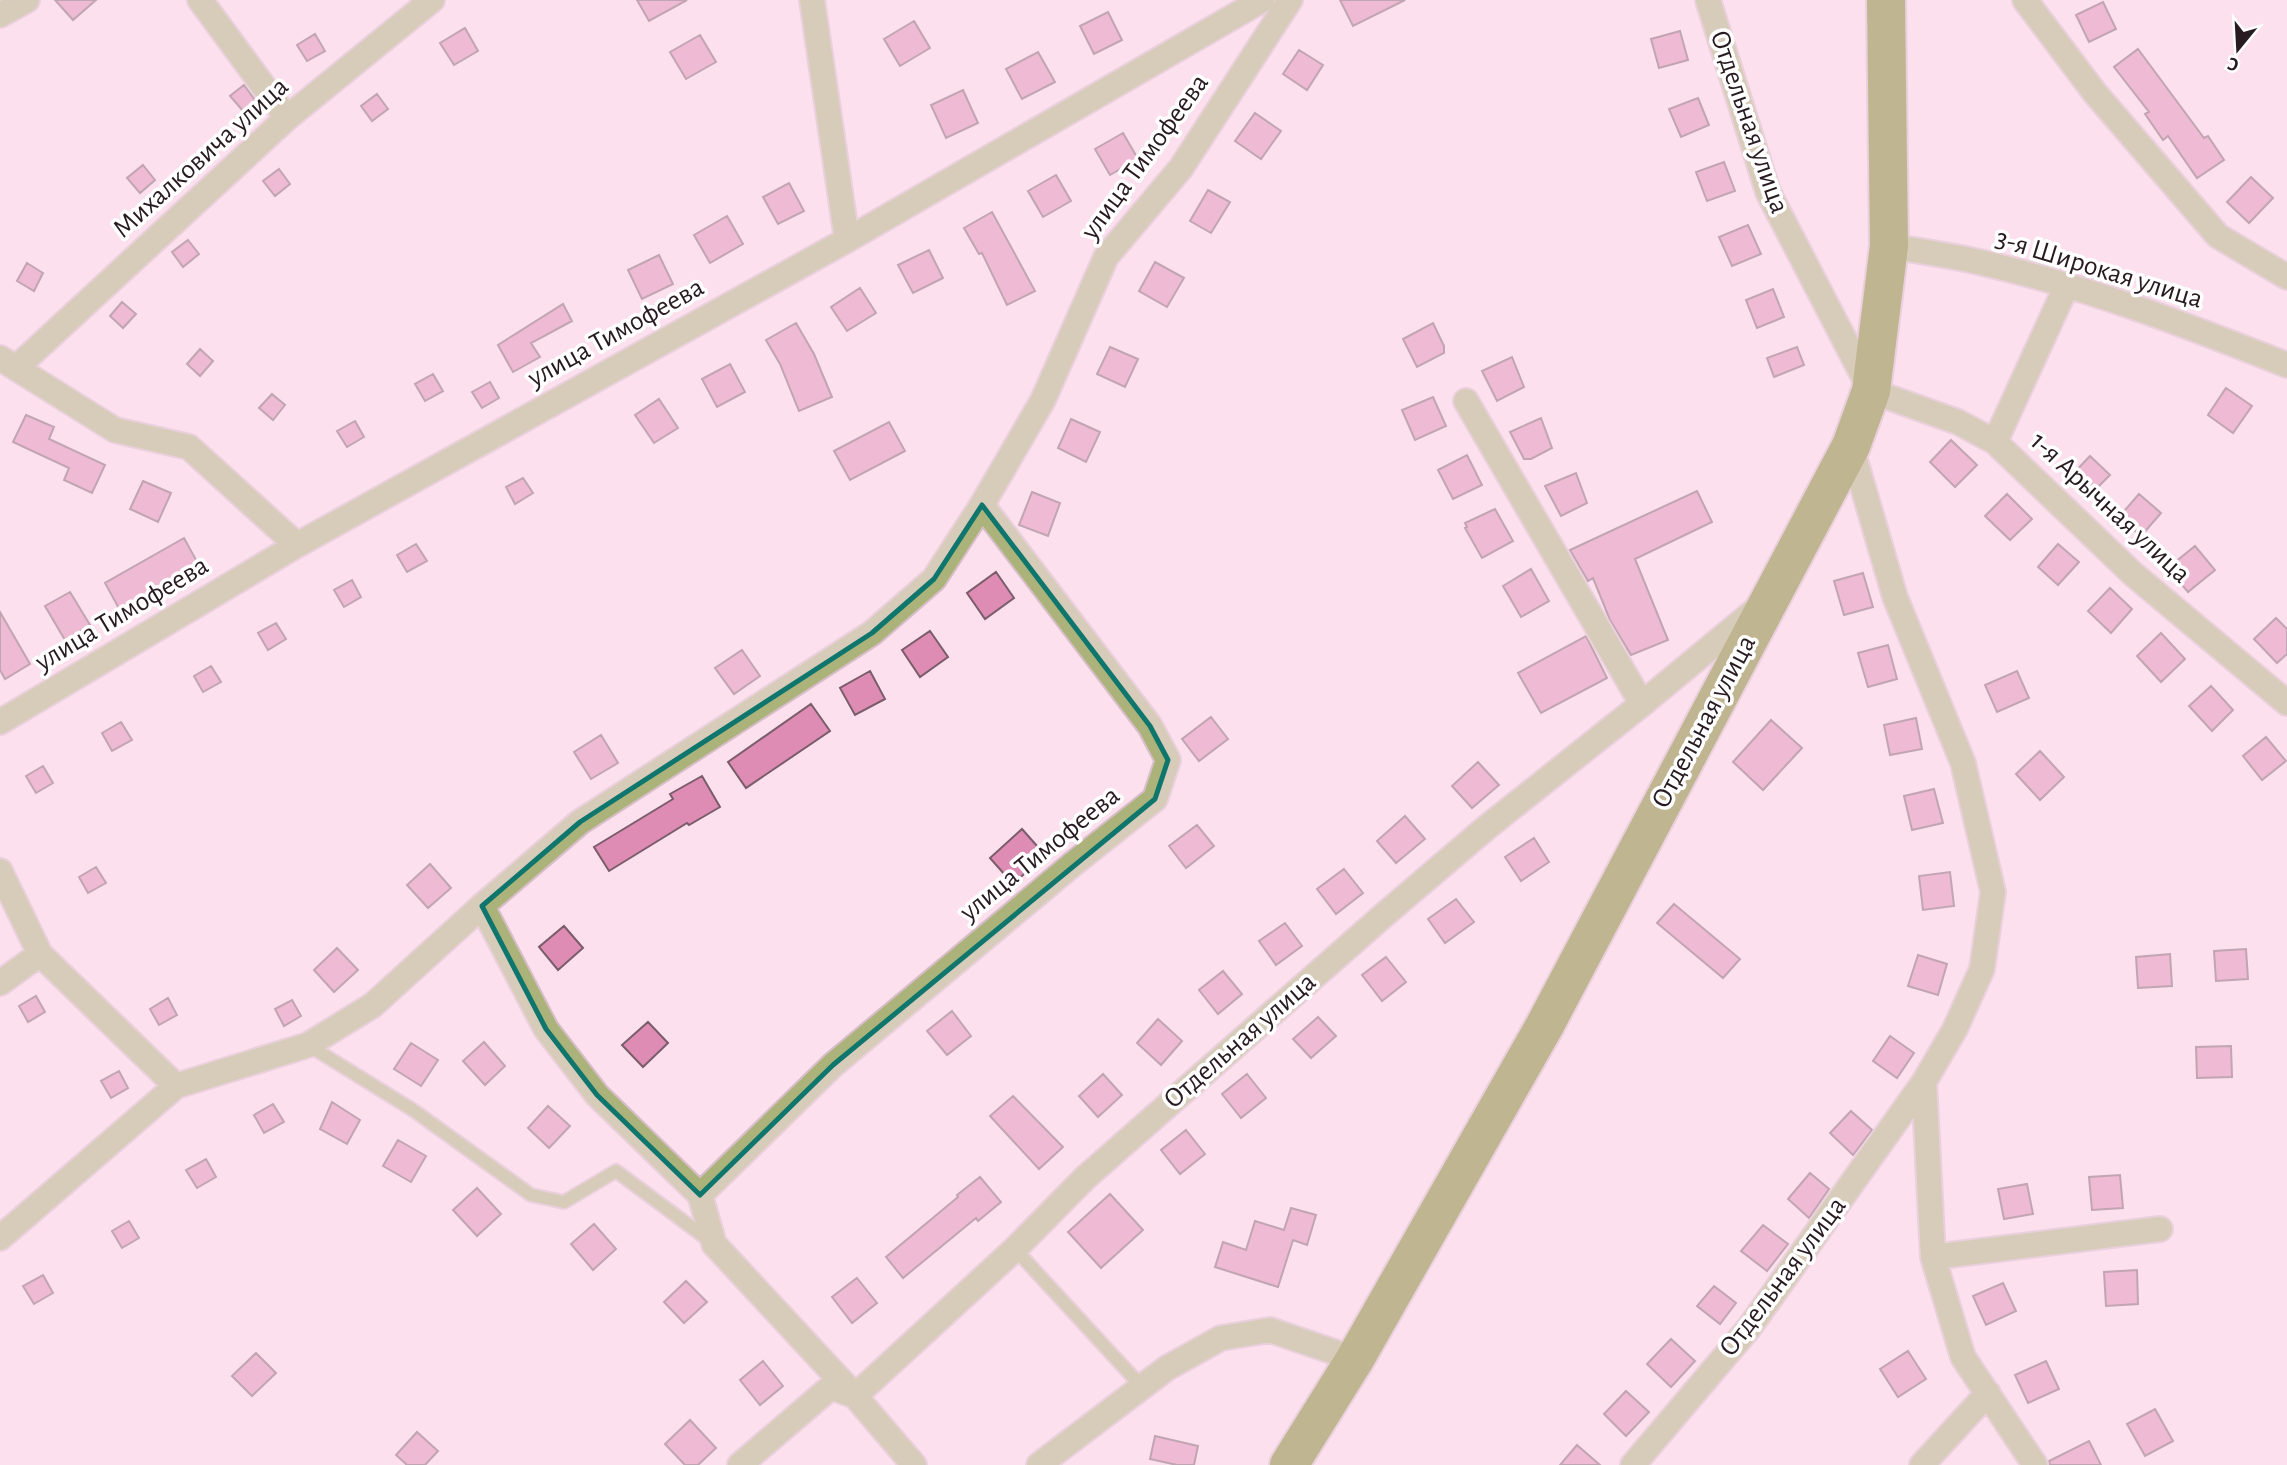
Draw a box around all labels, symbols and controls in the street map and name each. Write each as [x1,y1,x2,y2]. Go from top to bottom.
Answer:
north arrow [2203,14,2273,84]
street label: Отдельная улица [1705,27,1793,217]
text: С [2225,53,2241,74]
street label: улица Тимофеева [1075,69,1214,245]
street label: Михалковича улица [108,72,294,244]
street label: 3-я Широкая улица [1992,224,2206,314]
street label: улица Тимофеева [522,273,709,393]
street label: 1-я Арычная улица [2025,427,2195,589]
street label: улица Тимофеева [30,551,214,677]
street label: Отдельная улица [1647,631,1761,813]
street label: улица Тимофеева [954,781,1125,927]
street label: Отдельная улица [1159,968,1322,1114]
street label: Отдельная улица [1714,1192,1852,1362]

